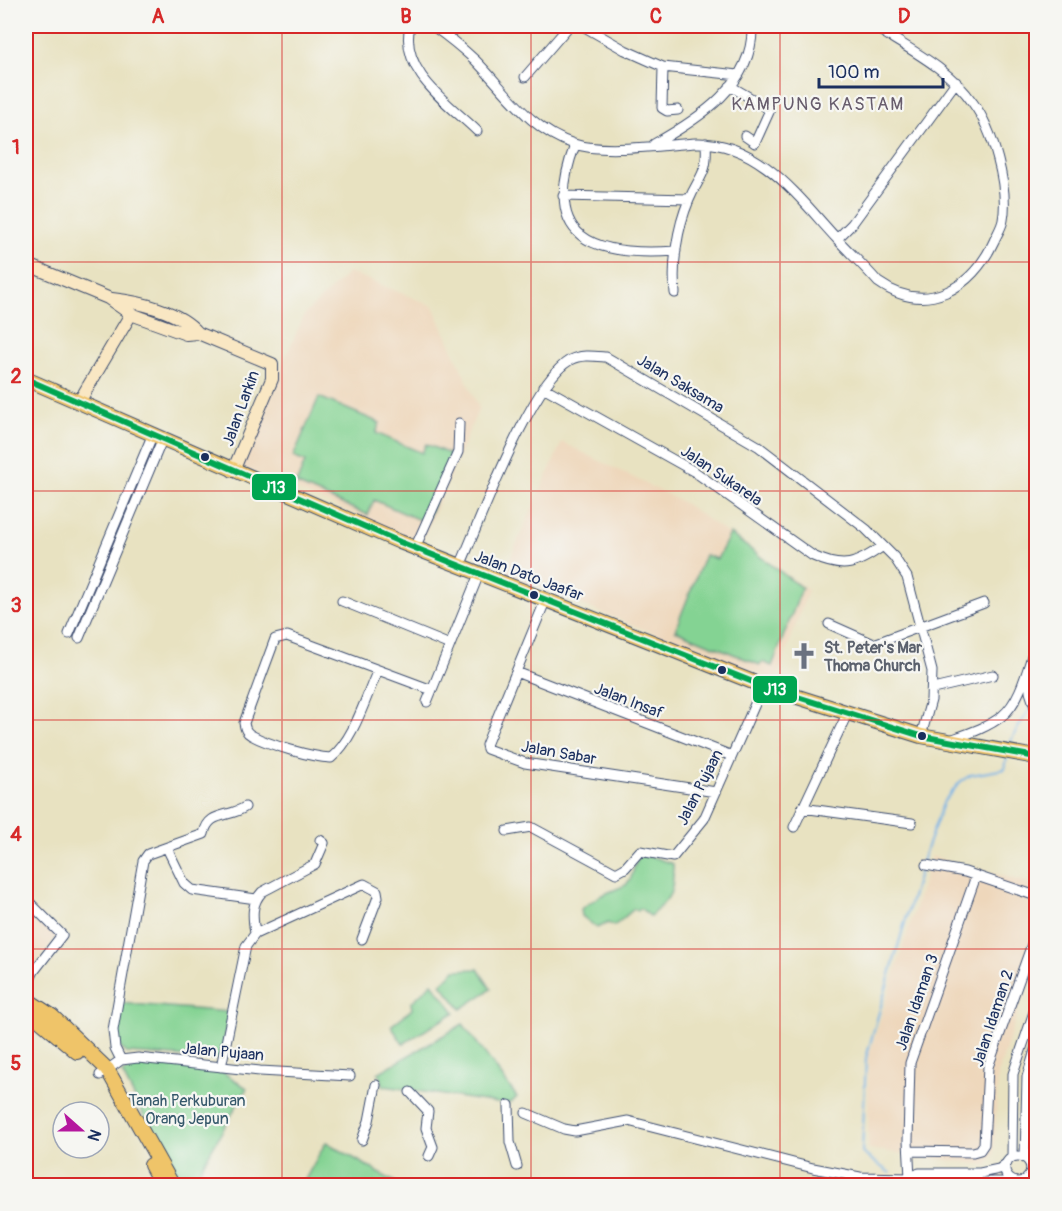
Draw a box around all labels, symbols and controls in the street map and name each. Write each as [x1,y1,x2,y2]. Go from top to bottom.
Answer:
text: A [152,4,165,29]
text: B [400,4,412,29]
text: C [650,4,662,29]
text: D [898,4,911,29]
scale bar [819,51,944,89]
text: 100 m [828,61,880,84]
district label: KAMPUNG KASTAM [731,93,905,116]
text: 1 [12,135,20,160]
street label: Jalan Saksama [633,350,728,418]
text: 2 [10,364,22,389]
street label: Jalan Larkin [218,368,264,449]
street label: Jalan Sukarela [677,441,766,511]
unlabelled marker [199,451,211,463]
line badge: J13 [251,473,297,501]
text: J13 [263,478,285,498]
street label: Jalan Dato Jaafar [471,546,586,606]
unlabelled marker [528,589,540,601]
text: 3 [10,593,22,618]
place label: St. Peter's Mar Thoma Church [823,638,922,676]
church icon: St. Peter's Mar Thoma Church [789,641,819,671]
unlabelled marker [716,664,728,676]
line badge: J13 [752,675,798,704]
street label: Jalan Insaf [591,679,667,723]
text: J13 [764,680,786,700]
unlabelled marker [916,730,928,742]
street label: Jalan Sabar [520,737,598,769]
street label: Jalan Pujaan [672,746,728,829]
text: 4 [10,822,22,847]
street label: Jalan Idaman 3 [891,951,943,1053]
street label: Jalan Idaman 2 [968,967,1018,1069]
street label: Jalan Pujaan [181,1038,265,1066]
text: 5 [11,1051,22,1076]
park label: Tanah Perkuburan Orang Jepun [128,1091,246,1129]
north arrow [51,1100,111,1160]
text: N [83,1126,105,1144]

